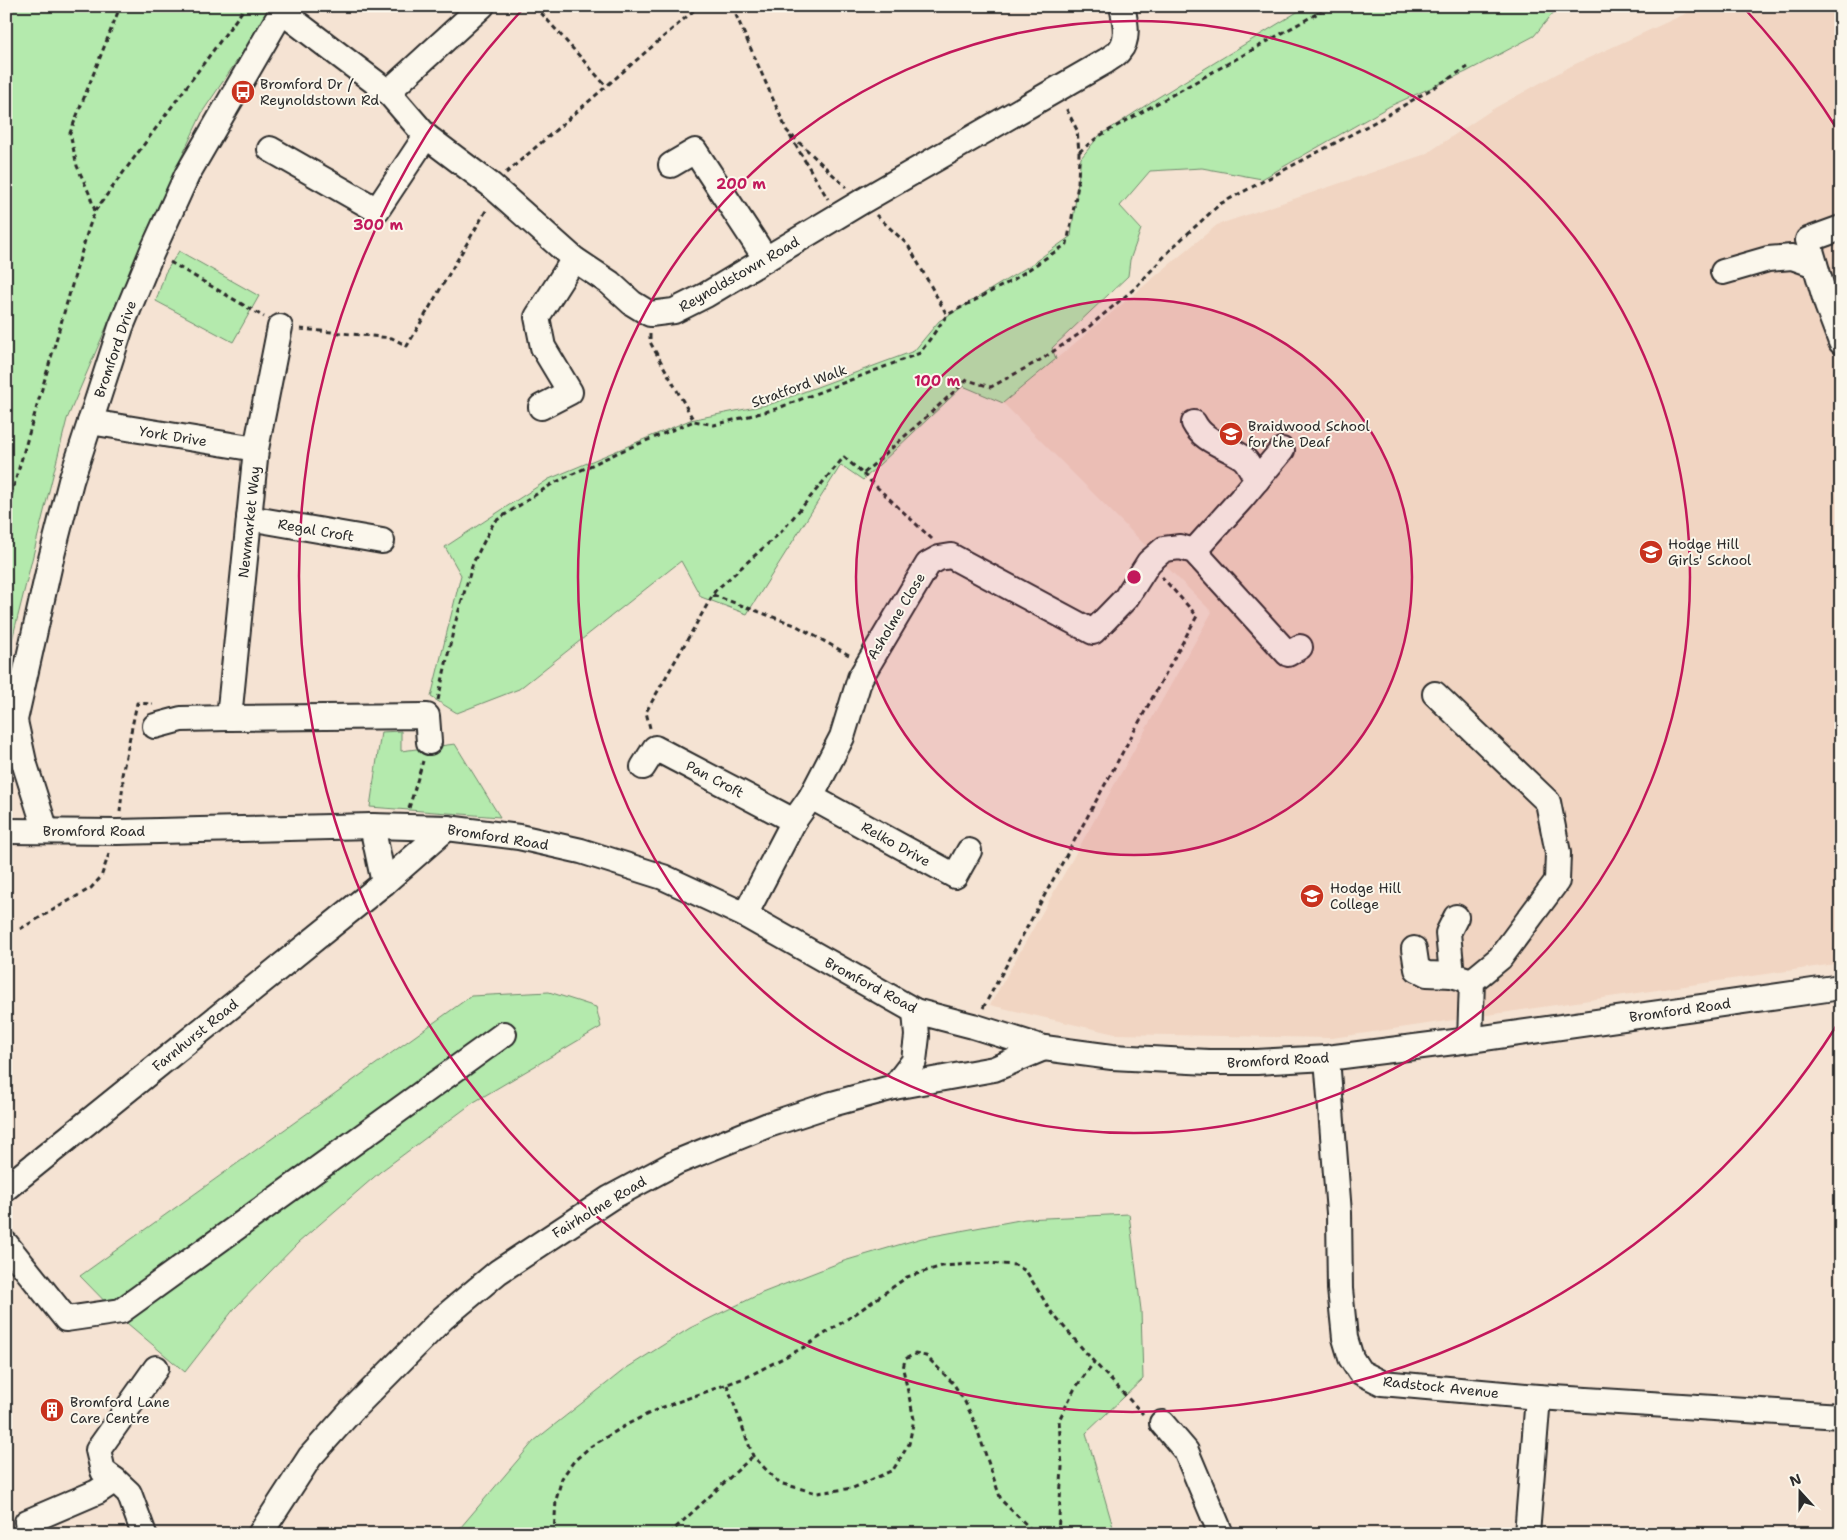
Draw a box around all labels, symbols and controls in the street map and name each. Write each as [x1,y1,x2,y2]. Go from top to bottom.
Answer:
place label: Bromford Dr / Reynoldstown Rd [260,75,379,109]
bus stop icon: Bromford Dr / Reynoldstown Rd [230,79,256,105]
text: 200 m [716,174,766,194]
text: 300 m [353,215,403,235]
street label: Reynoldstown Road [676,232,803,316]
street label: Bromford Drive [90,298,140,400]
street label: Stratford Walk [749,360,849,412]
text: 100 m [914,371,960,391]
place label: Braidwood School for the Deaf [1248,417,1371,451]
school or university icon: Braidwood School for the Deaf [1218,421,1244,447]
street label: York Drive [138,422,208,450]
street label: Newmarket Way [234,465,264,579]
street label: Regal Croft [277,514,355,546]
place label: Hodge Hill Girls' School [1668,535,1752,569]
school or university icon: Hodge Hill Girls' School [1638,539,1664,565]
centre of rings [1125,568,1143,586]
street label: Asholme Close [863,569,929,663]
street label: Pan Croft [683,756,747,802]
street label: Relko Drive [858,818,934,870]
street label: Bromford Road [446,820,550,854]
street label: Bromford Road [43,822,145,840]
place label: Hodge Hill College [1330,879,1402,913]
school or university icon: Hodge Hill College [1299,883,1325,909]
street label: Bromford Road [822,953,921,1017]
street label: Bromford Road [1628,994,1732,1026]
street label: Farnhurst Road [148,995,242,1075]
street label: Bromford Road [1226,1048,1330,1072]
street label: Fairholme Road [549,1172,649,1242]
street label: Radstock Avenue [1382,1372,1500,1402]
place label: Bromford Lane Care Centre [70,1393,170,1427]
building icon: Bromford Lane Care Centre [39,1397,65,1423]
north arrow [1774,1468,1824,1518]
text: N [1787,1469,1804,1490]

